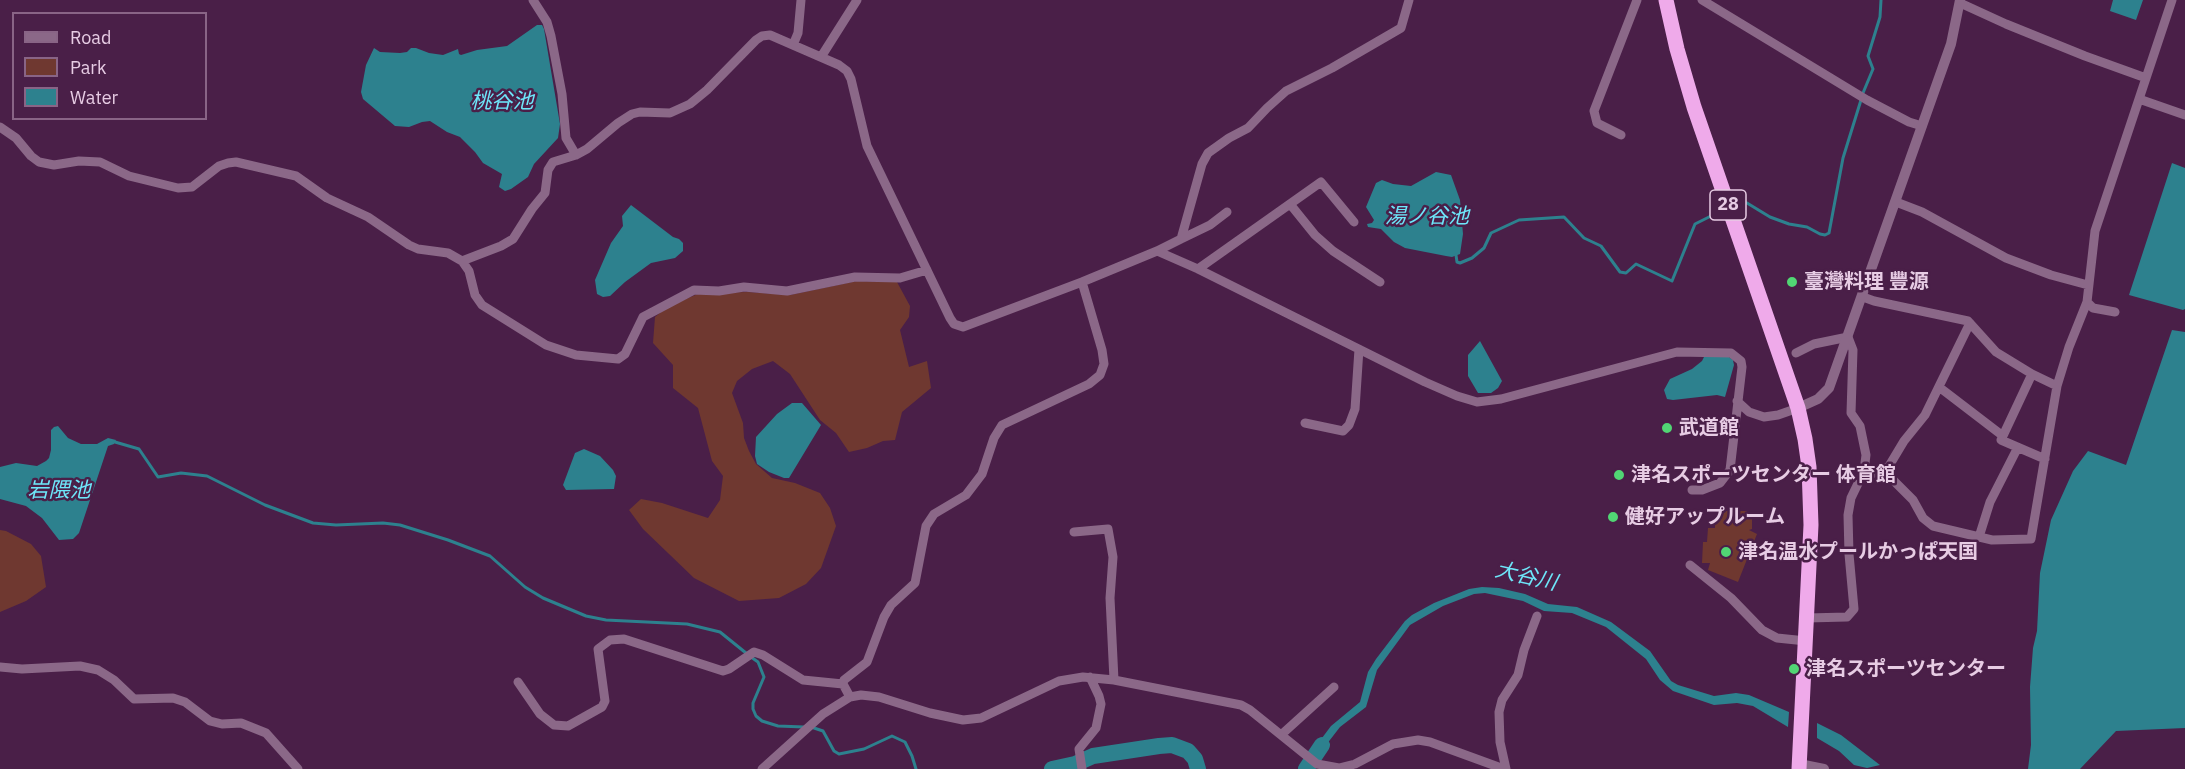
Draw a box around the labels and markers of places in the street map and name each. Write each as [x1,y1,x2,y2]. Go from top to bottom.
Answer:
place label: 臺灣料理 豐源 [1804,270,1929,294]
marker: 臺灣料理 豐源 [1785,275,1799,289]
place label: 武道館 [1679,416,1739,440]
marker: 武道館 [1660,421,1674,435]
place label: 津名スポーツセンター 体育館 [1631,463,1896,487]
marker: 津名スポーツセンター 体育館 [1612,468,1626,482]
place label: 健好アップルーム [1625,505,1785,529]
marker: 健好アップルーム [1606,510,1620,524]
place label: 津名温水プールかっぱ天国 [1738,540,1978,564]
marker: 津名温水プールかっぱ天国 [1719,545,1733,559]
place label: 津名スポーツセンター [1806,657,2006,681]
marker: 津名スポーツセンター [1787,662,1801,676]

